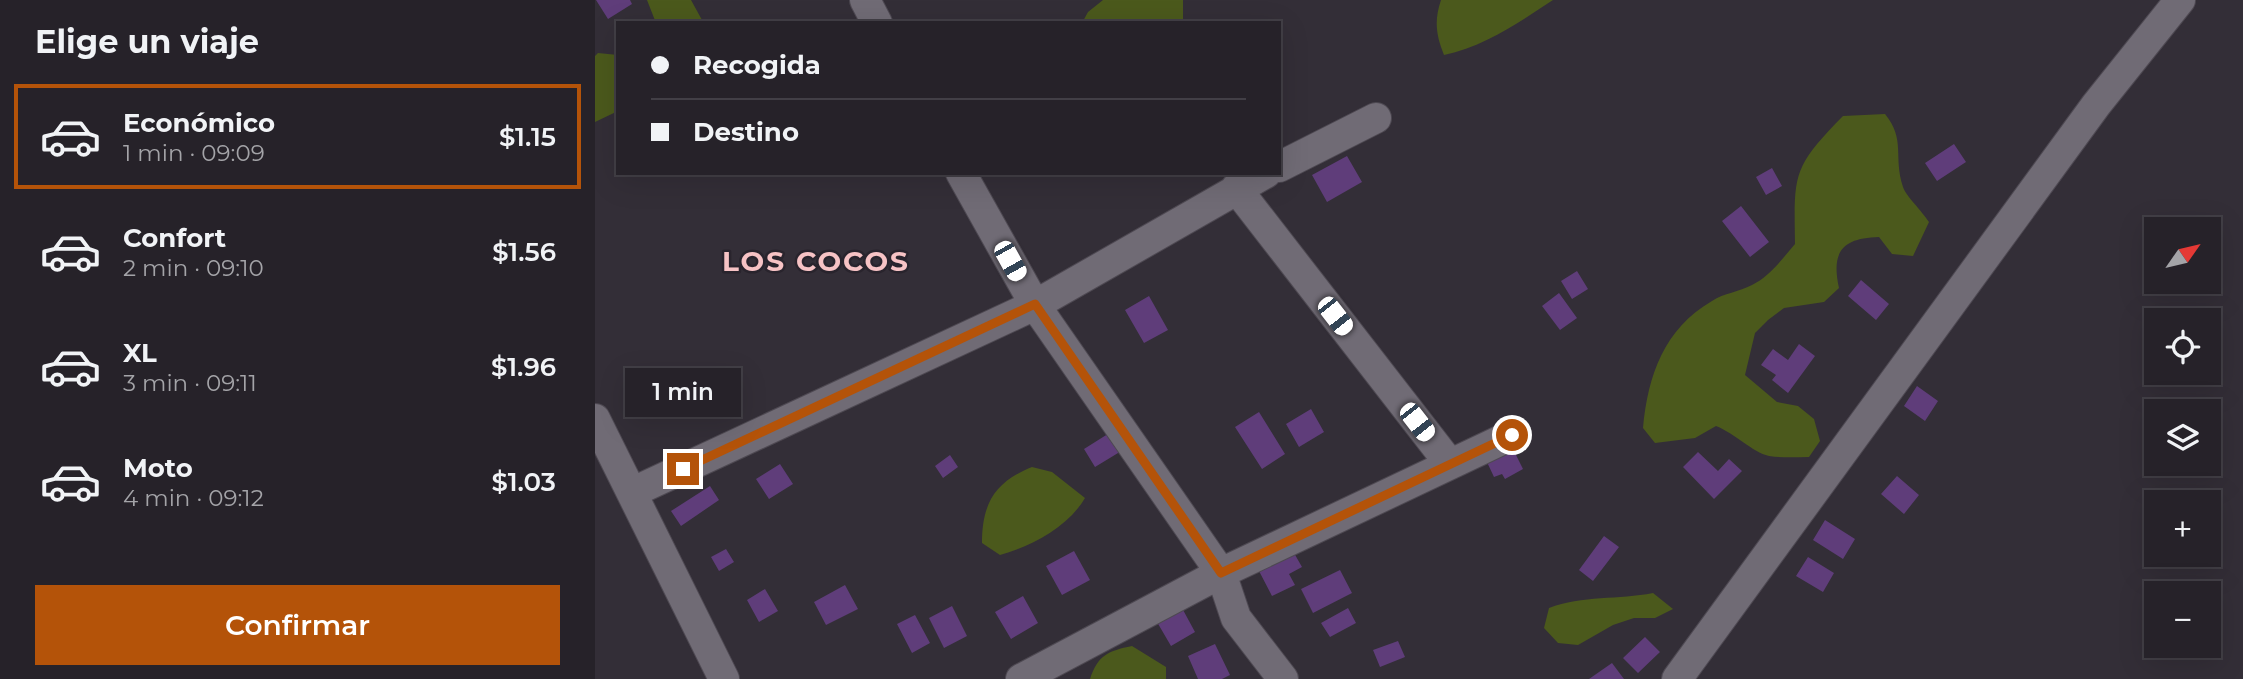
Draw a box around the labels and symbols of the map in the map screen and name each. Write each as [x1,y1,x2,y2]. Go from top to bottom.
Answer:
north arrow [2144,217,2221,294]
car [991,238,1030,284]
district label: LOS COCOS [722,244,910,278]
car [1314,293,1357,339]
callout: 1 min [625,368,741,416]
car [1396,399,1439,445]
route start [1496,419,1528,451]
route end [667,453,699,485]

